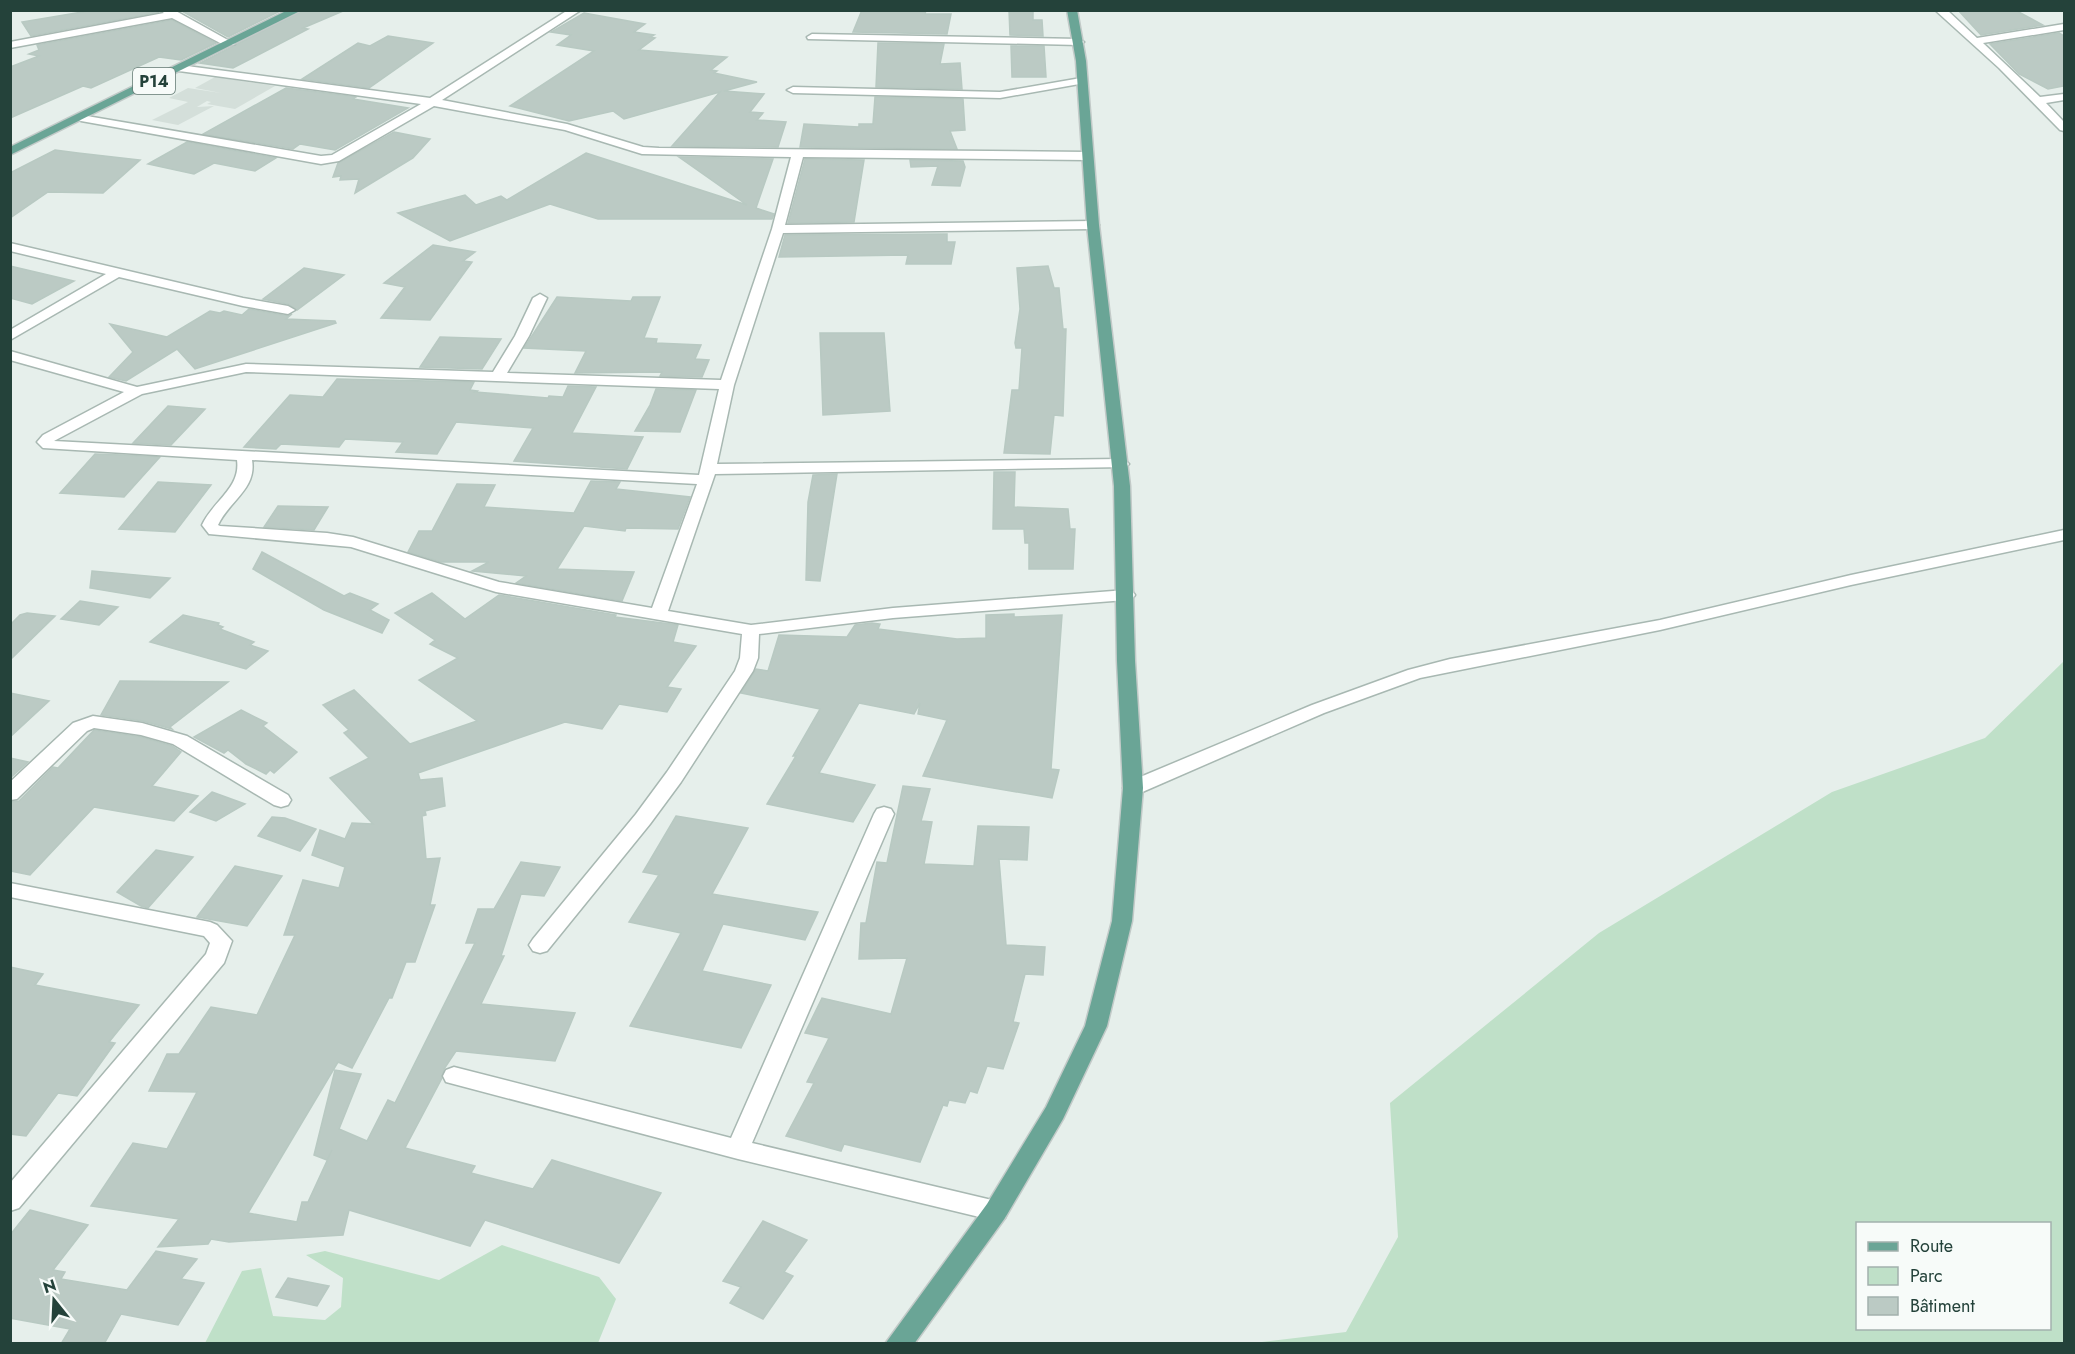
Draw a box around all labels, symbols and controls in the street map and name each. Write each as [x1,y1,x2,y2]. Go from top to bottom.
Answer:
road number: P14 [133,68,175,94]
legend [1856,1222,2051,1330]
text: Route [1910,1233,1953,1259]
text: Parc [1910,1263,1943,1289]
north arrow [24,1270,84,1330]
text: N [40,1273,59,1299]
text: Bâtiment [1910,1293,1976,1319]

